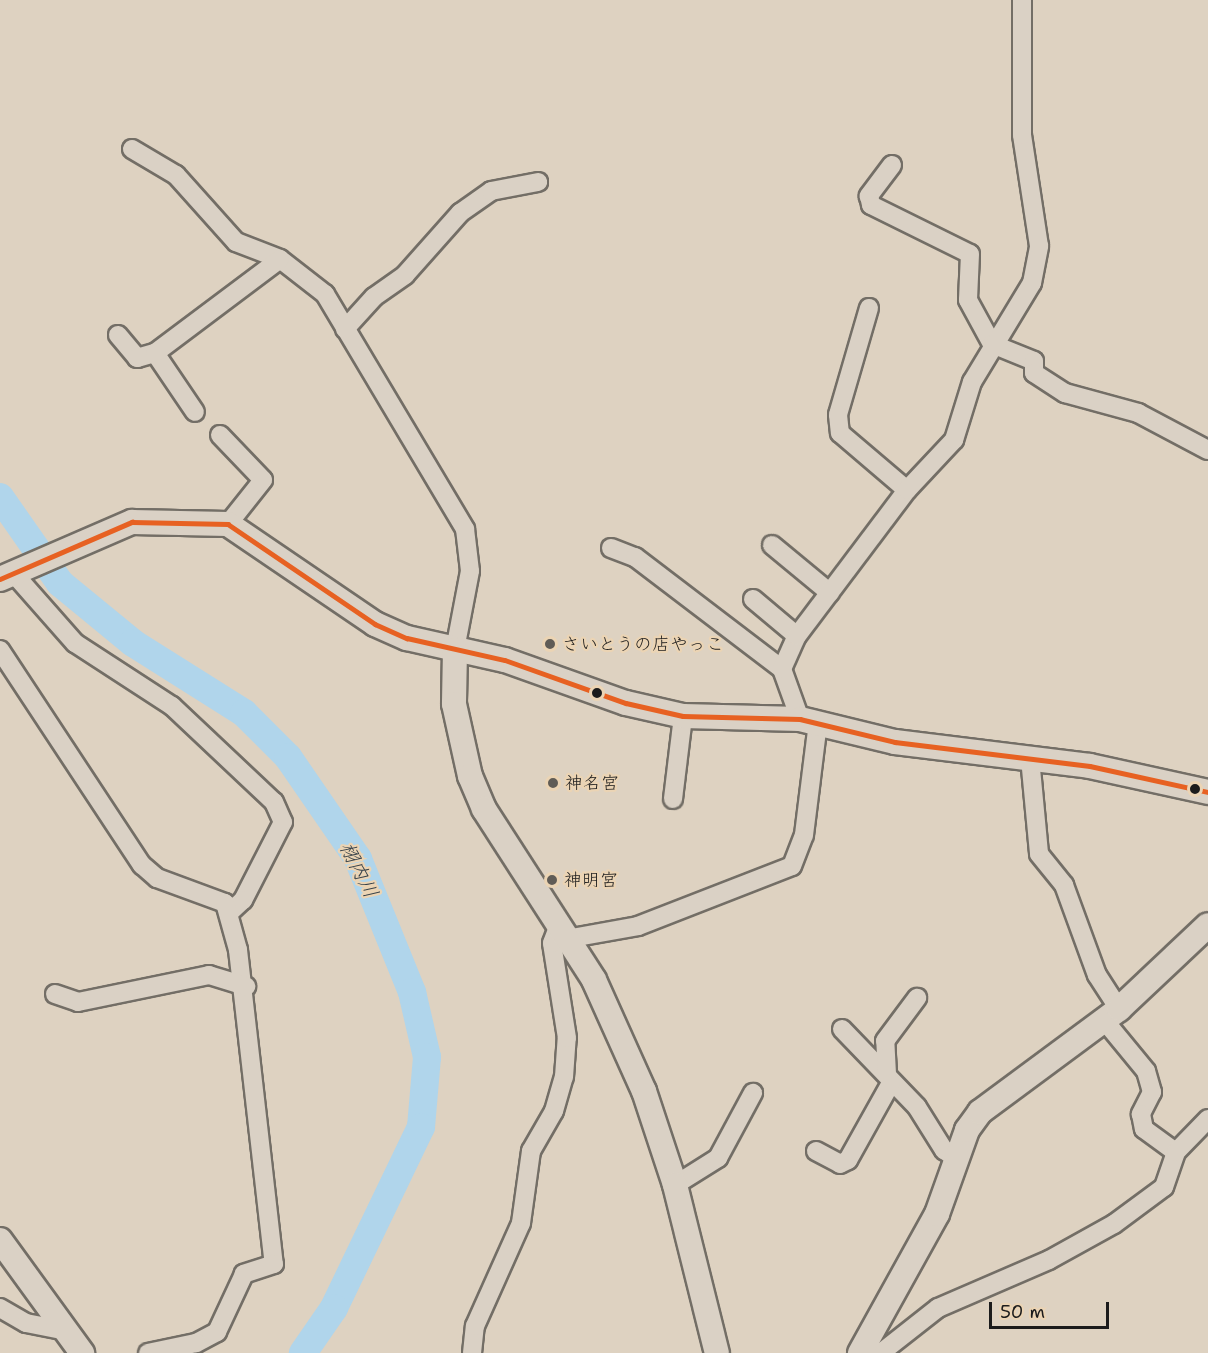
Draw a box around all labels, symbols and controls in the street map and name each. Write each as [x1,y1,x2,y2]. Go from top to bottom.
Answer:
place label: さいとうの店やっこ [562,633,724,655]
marker: さいとうの店やっこ [543,637,557,651]
unlabelled marker [591,687,603,699]
place label: 神名宮 [565,772,619,794]
marker: 神名宮 [546,776,560,790]
unlabelled marker [1189,783,1201,795]
water label: 栩内川 [335,838,383,902]
place label: 神明宮 [564,869,618,891]
marker: 神明宮 [545,873,559,887]
scale bar [992,1290,1112,1328]
text: 50 m [1000,1300,1045,1324]

